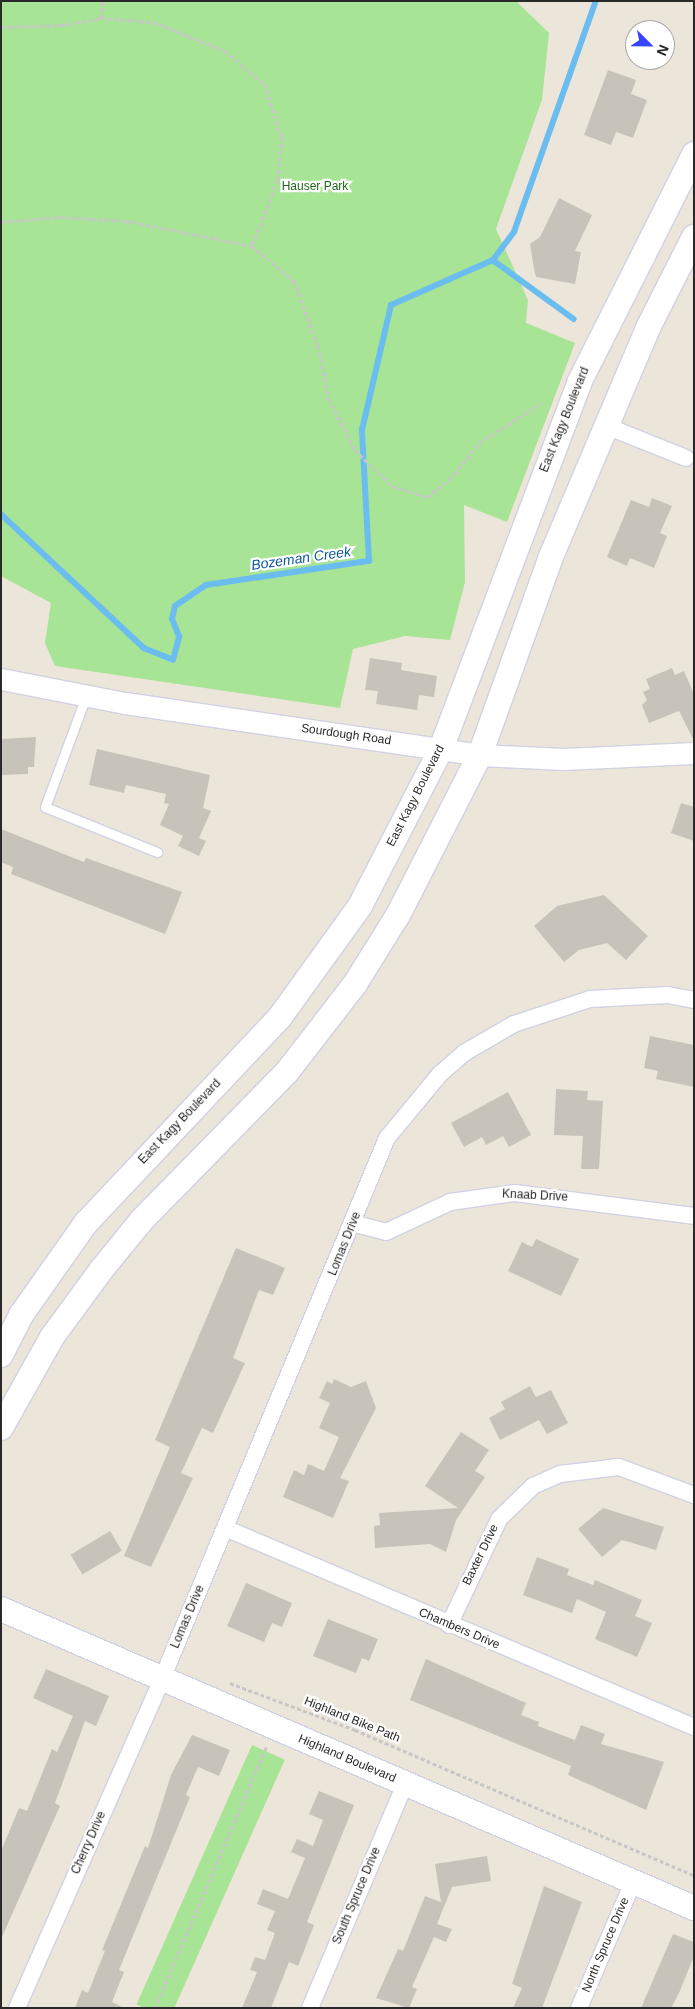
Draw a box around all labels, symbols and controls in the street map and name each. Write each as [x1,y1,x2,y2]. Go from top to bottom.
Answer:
north arrow [625,20,675,70]
text: N [654,43,672,58]
park label: Hauser Park [282,180,348,194]
street label: East Kagy Boulevard [537,365,593,475]
water label: Bozeman Creek [250,543,352,573]
street label: Sourdough Road [300,722,392,748]
street label: East Kagy Boulevard [384,743,448,849]
street label: East Kagy Boulevard [136,1077,224,1167]
street label: Knaab Drive [502,1187,568,1205]
street label: Lomas Drive [326,1210,364,1278]
street label: Baxter Drive [460,1522,502,1588]
street label: Lomas Drive [168,1583,208,1651]
street label: Chambers Drive [416,1605,502,1653]
street label: Highland Bike Path [302,1694,402,1746]
street label: Highland Boulevard [296,1732,398,1786]
street label: Cherry Drive [69,1809,109,1877]
street label: South Spruce Drive [330,1845,384,1947]
street label: North Spruce Drive [579,1895,633,1995]

